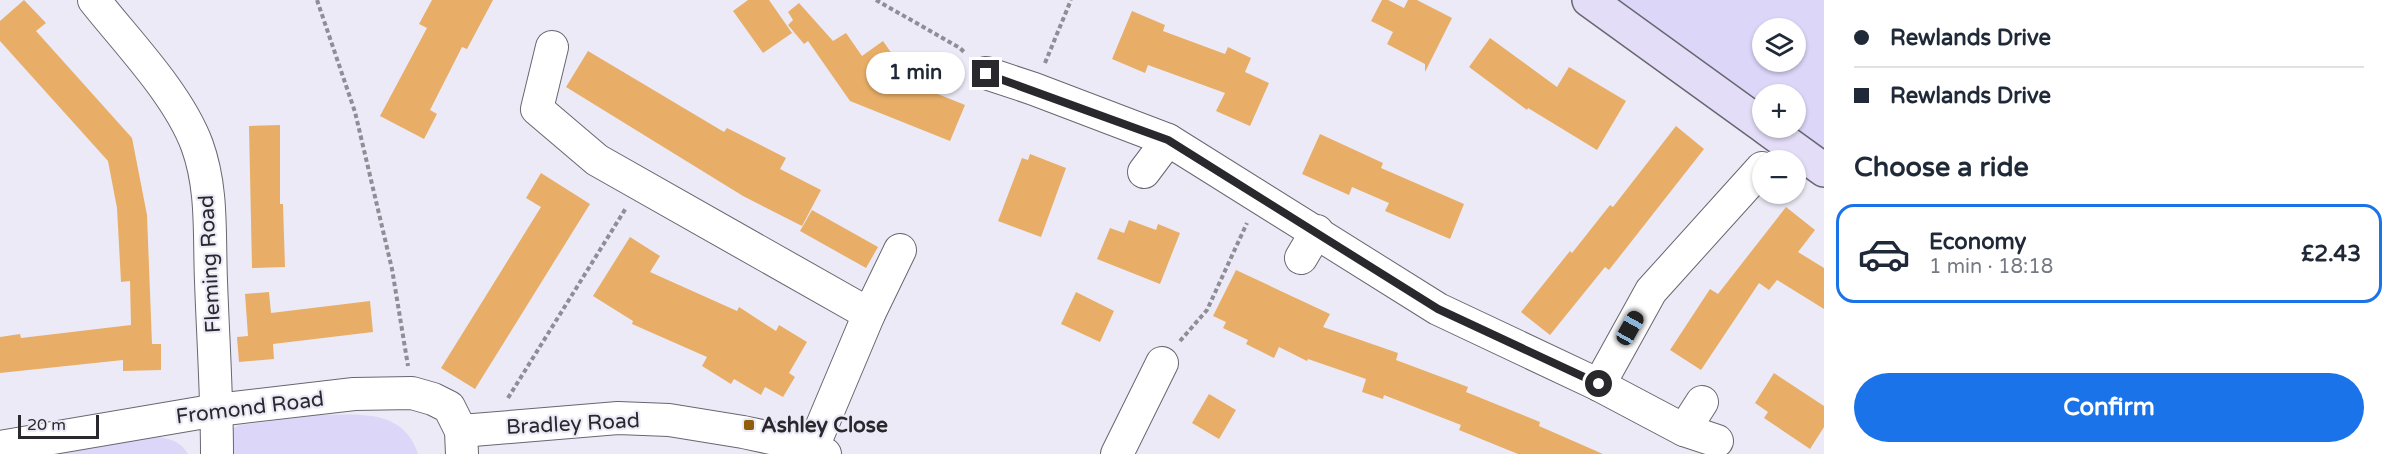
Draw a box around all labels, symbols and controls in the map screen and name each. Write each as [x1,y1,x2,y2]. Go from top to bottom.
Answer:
map controls [1752,18,1806,204]
button: layers [1752,18,1806,72]
text: Rewlands Drive [1890,25,2051,51]
callout: 1 min [866,53,965,95]
route end [972,60,999,87]
text: 1 min [889,61,942,85]
text: Rewlands Drive [1890,83,2051,109]
button: + [1752,84,1806,138]
button: − [1752,150,1806,204]
text: Choose a ride [1854,151,2029,184]
street label: Fleming Road [194,194,226,334]
icon: car [1857,227,1911,281]
text: Economy [1929,229,2026,255]
text: £2.43 [2301,241,2361,267]
text: 1 min · 18:18 [1929,255,2053,279]
car [1613,308,1647,348]
route start [1585,370,1612,397]
button: Confirm [1854,373,2364,442]
street label: Fromond Road [175,387,325,429]
street label: Bradley Road [505,408,641,440]
scale bar [18,412,99,440]
place label: Ashley Close [761,413,888,438]
text: 20 m [27,415,66,435]
marker: Ashley Close [742,418,756,432]

